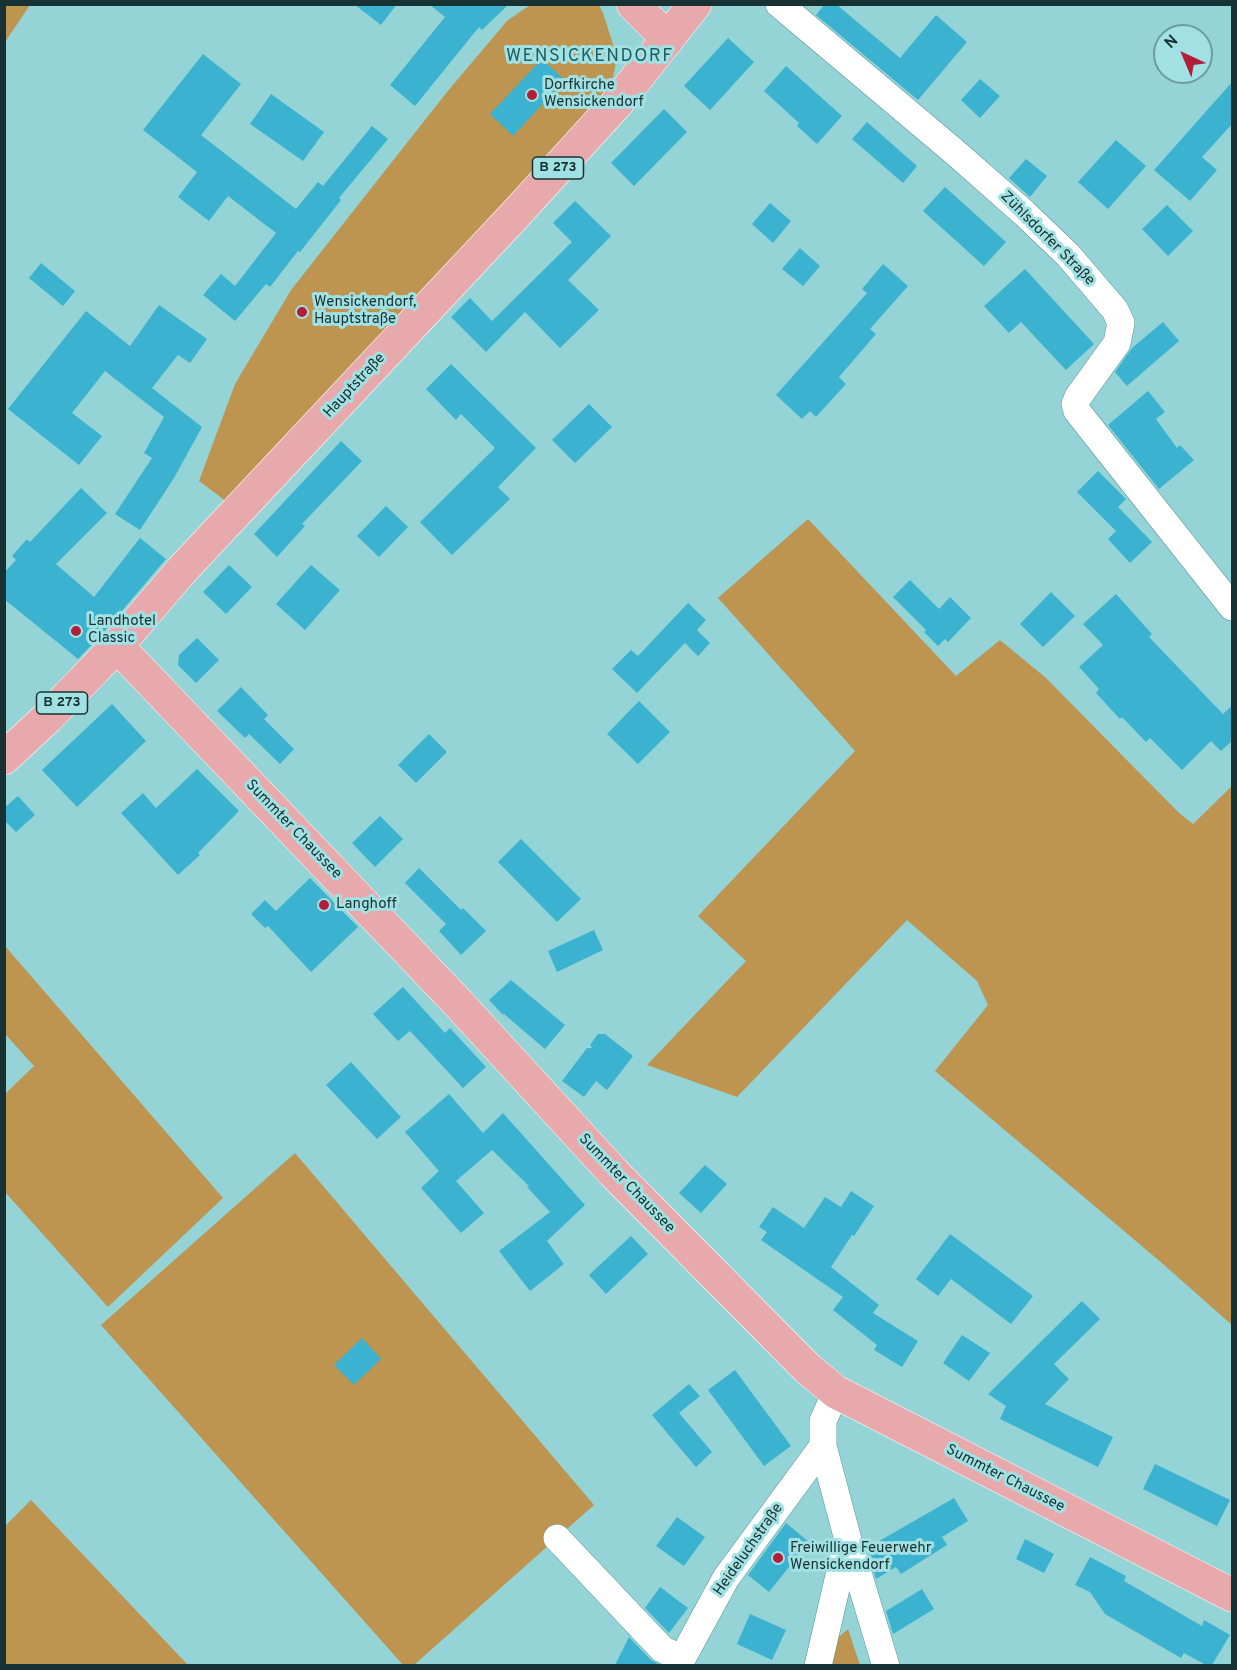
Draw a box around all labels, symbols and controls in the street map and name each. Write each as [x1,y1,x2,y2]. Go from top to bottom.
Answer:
north arrow [1153,24,1213,84]
text: N [1161,31,1183,54]
district label: WENSICKENDORF [506,46,674,68]
place label: Dorfkirche Wensickendorf [544,77,643,112]
marker: Dorfkirche Wensickendorf [525,88,539,102]
road number: B 273 [532,157,584,179]
street label: Zühlsdorfer Straße [996,188,1098,290]
place label: Wensickendorf, Hauptstraße [314,294,416,329]
marker: Wensickendorf, Hauptstraße [295,305,309,319]
street label: Hauptstraße [320,350,390,422]
place label: Landhotel Classic [88,613,156,648]
marker: Landhotel Classic [69,624,83,638]
road number: B 273 [36,692,88,714]
street label: Summter Chaussee [241,777,345,883]
place label: Langhoff [336,896,397,914]
marker: Langhoff [317,898,331,912]
street label: Summter Chaussee [574,1131,678,1237]
street label: Summter Chaussee [943,1441,1067,1517]
street label: Heideluchstraße [710,1500,788,1600]
place label: Freiwillige Feuerwehr Wensickendorf [790,1540,932,1575]
marker: Freiwillige Feuerwehr Wensickendorf [771,1551,785,1565]

